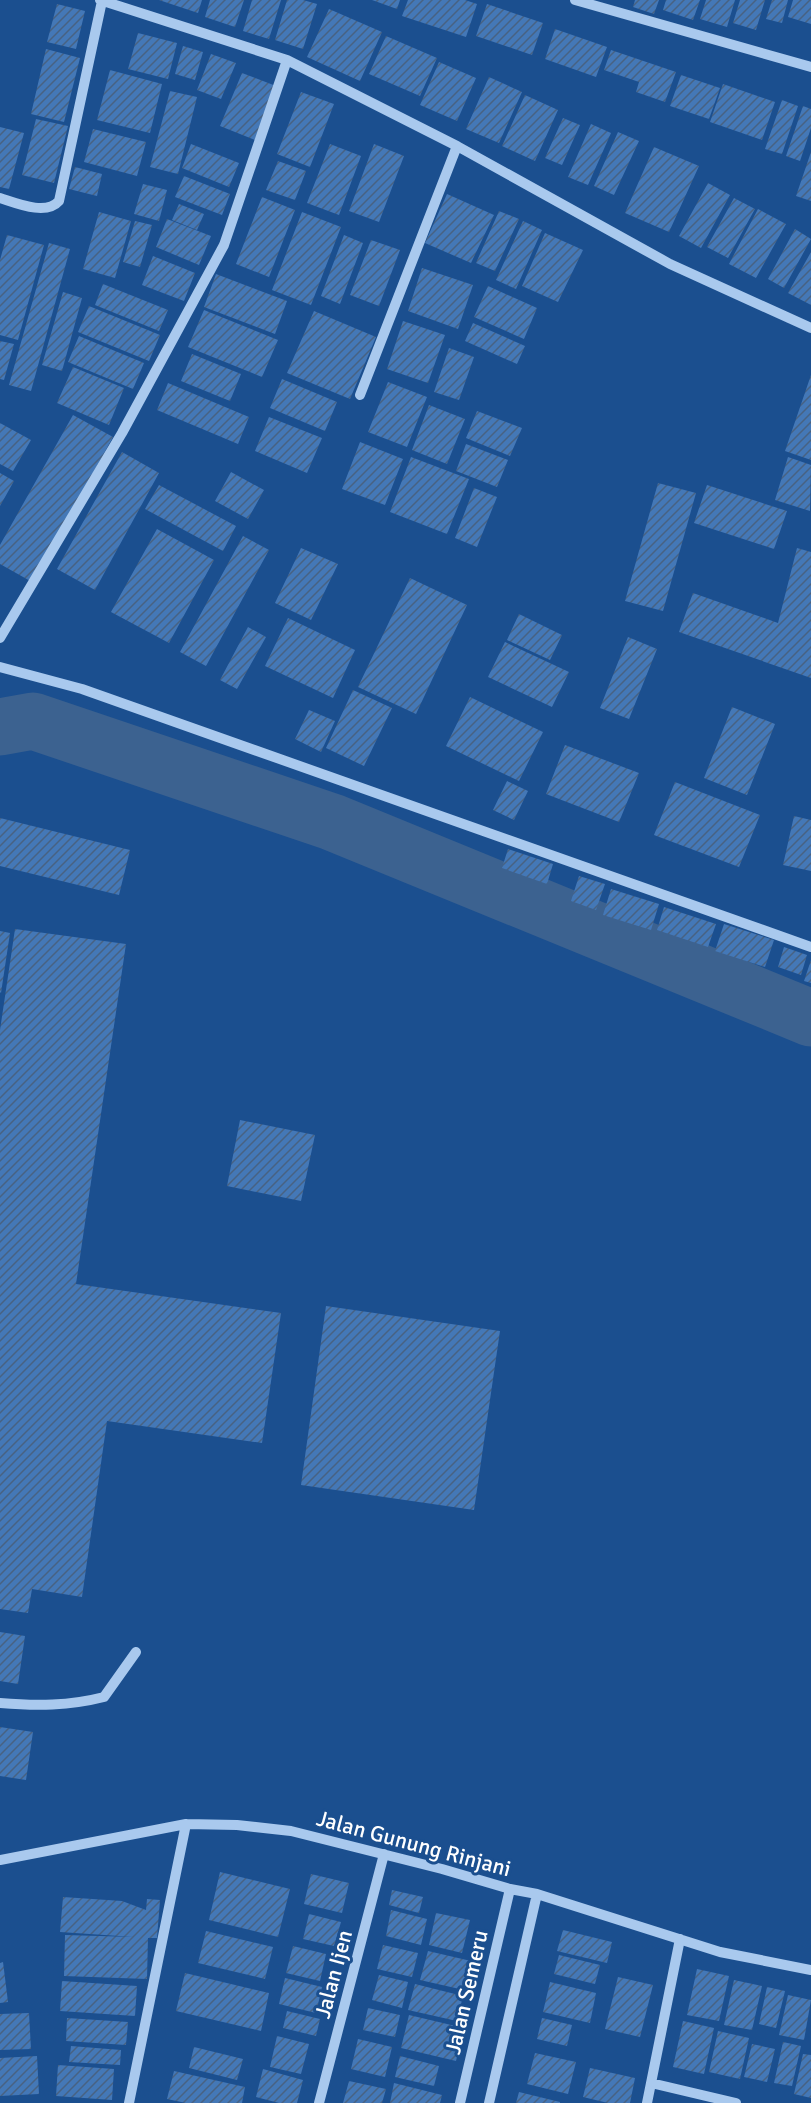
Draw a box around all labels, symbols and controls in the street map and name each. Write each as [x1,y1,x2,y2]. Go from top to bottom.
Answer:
street label: Jalan Gunung Rinjani [314,1805,514,1882]
street label: Jalan Ijen [309,1927,358,2021]
street label: Jalan Semeru [439,1927,494,2057]

